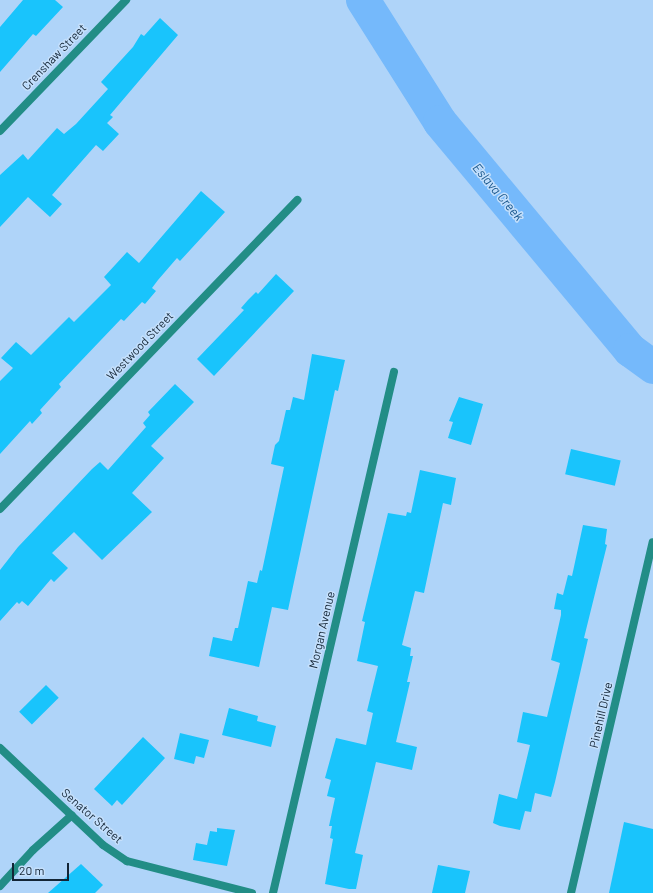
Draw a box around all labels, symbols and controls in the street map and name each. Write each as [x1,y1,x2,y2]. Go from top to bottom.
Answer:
street label: Crenshaw Street [19,21,89,93]
water label: Eslava Creek [469,160,527,224]
street label: Westwood Street [104,309,176,383]
street label: Morgan Avenue [306,590,338,670]
street label: Pinehill Drive [586,681,616,749]
street label: Senator Street [59,786,125,846]
scale bar [14,855,71,881]
text: 20 m [19,863,45,877]

